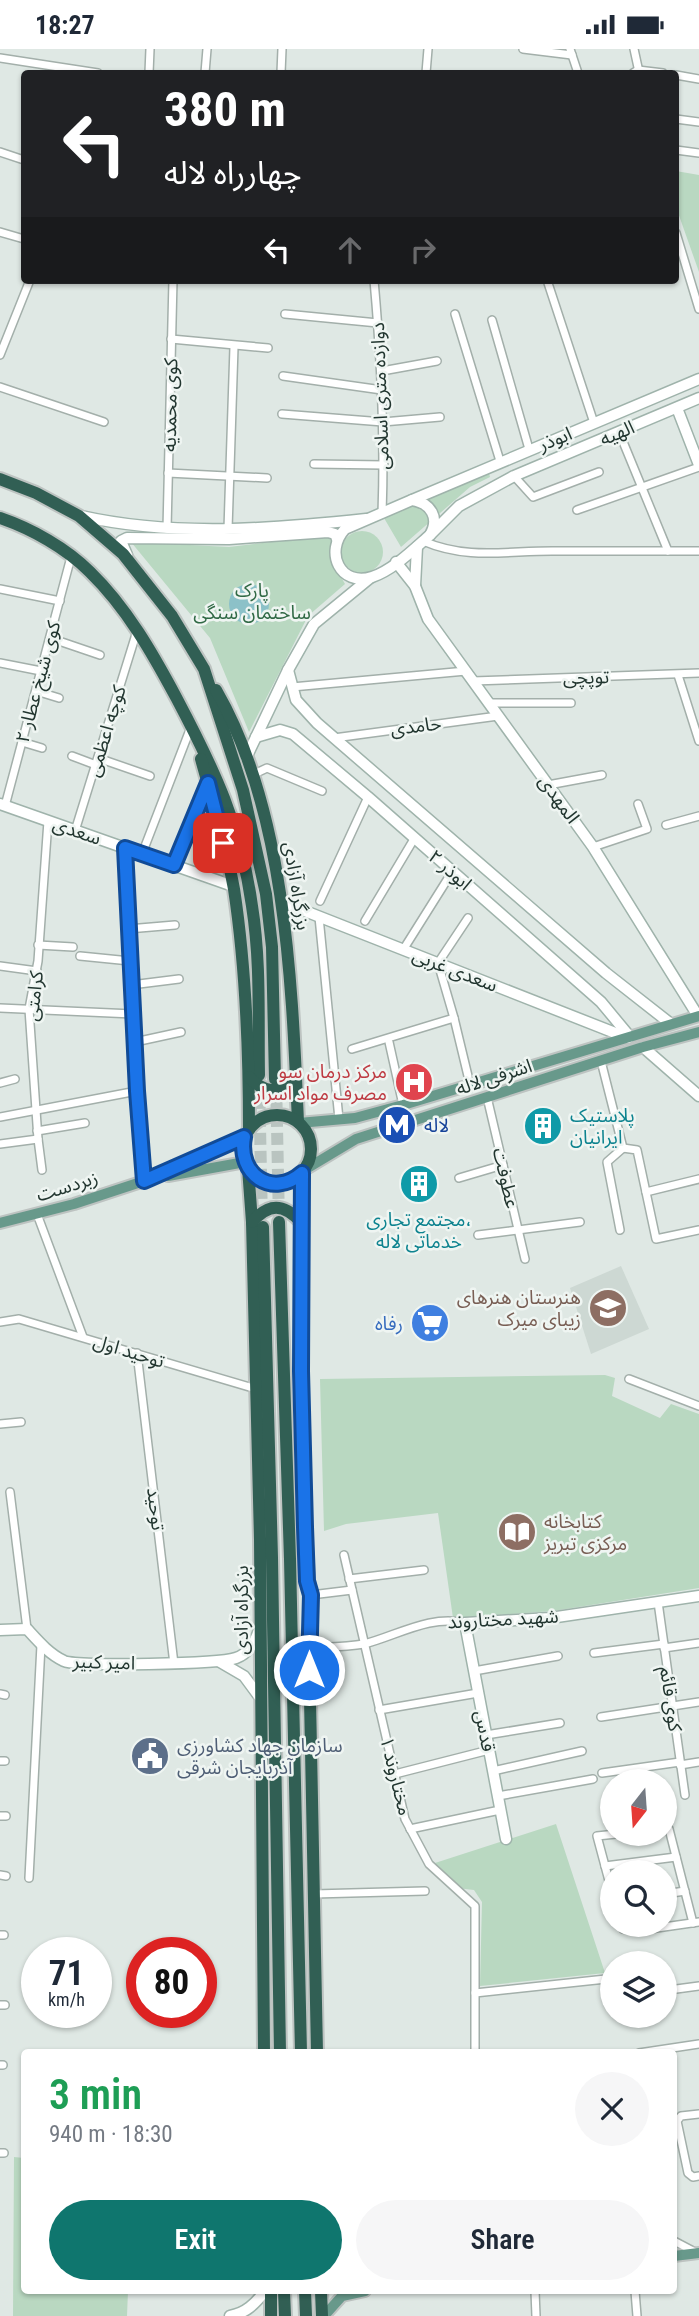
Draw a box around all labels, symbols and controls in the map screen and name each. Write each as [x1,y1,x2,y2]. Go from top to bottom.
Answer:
text: 18:27 [35,10,95,40]
text: 380 m [164,81,286,138]
icon: left [49,98,140,189]
text: چهارراه لاله [164,154,302,192]
icon: left [258,231,296,269]
icon: ahead [331,231,369,269]
icon: right [404,231,442,269]
street label: دوازده متری اسلامی [366,322,394,470]
street label: کوی محمدیه [158,357,182,452]
street label: الهیه [596,415,638,451]
street label: ابوذر [534,422,575,457]
park label: پارک ساختمان سنگی [193,579,311,624]
street label: کوی شیخ عطار ۲ [11,617,68,746]
street label: توپچی [563,665,609,690]
street label: کوچه اعظمی [81,682,132,780]
street label: حامدی [389,711,443,741]
street label: المهدی [534,770,584,828]
street label: سعدی [50,812,104,850]
pin [193,813,253,873]
icon: arrive [204,824,242,862]
street label: بزرگراه آزادی [279,840,315,932]
street label: ابوذر ۲ [424,845,476,895]
street label: سعدی غربی [409,943,501,997]
street label: کرامتی [20,969,48,1022]
street label: اشرفی لاله [453,1054,535,1100]
place label: مرکز درمان سو مصرف مواد اسرار [253,1060,387,1105]
hospital icon: مرکز درمان سو مصرف مواد اسرار [393,1061,435,1103]
metro station icon: لاله [376,1104,418,1146]
place label: پلاستیک ایرانیان [570,1104,635,1149]
building icon: پلاستیک ایرانیان [522,1105,564,1147]
place label: لاله [424,1114,449,1137]
street label: عطوفت [488,1146,524,1210]
building icon: مجتمع تجاری، خدماتی لاله [398,1163,440,1205]
street label: زبردست [33,1166,101,1206]
place label: مجتمع تجاری، خدماتی لاله [366,1208,472,1253]
place label: هنرستان هنرهای زیبای میرک [457,1286,581,1331]
school or university icon: هنرستان هنرهای زیبای میرک [587,1287,629,1329]
supermarket icon: رفاه [409,1302,451,1344]
place label: رفاه [375,1312,403,1335]
street label: توحید اول [90,1329,168,1373]
street label: توحید [142,1486,170,1532]
place label: کتابخانه مرکزى تبریز [543,1510,627,1555]
library icon: کتابخانه مرکزى تبریز [496,1511,538,1553]
street label: بزرگراه آزادی [230,1565,253,1655]
street label: شهید مختاروند [447,1605,559,1633]
position arrow [272,1633,346,1707]
street label: امیر کبیر [71,1649,136,1675]
street label: کوی قائم [652,1665,687,1735]
street label: قدس [470,1708,500,1754]
place label: سازمان جهاد کشاورزی آذربایجان شرقی [177,1734,343,1779]
street label: مختاروند ۱ [375,1734,417,1818]
public building icon: سازمان جهاد کشاورزی آذربایجان شرقی [129,1735,171,1777]
north arrow [600,1769,677,1846]
map controls [600,1769,677,2028]
button: search [600,1860,677,1937]
speed limit sign: 80 [126,1937,217,2028]
button: layers [600,1951,677,2028]
text: 71 [49,1953,84,1994]
text: km/h [48,1989,85,2010]
text: 3 min [49,2070,142,2119]
button: close [575,2072,649,2146]
text: 940 m · 18:30 [49,2121,173,2148]
button: Exit [49,2200,342,2280]
button: Share [356,2200,649,2280]

